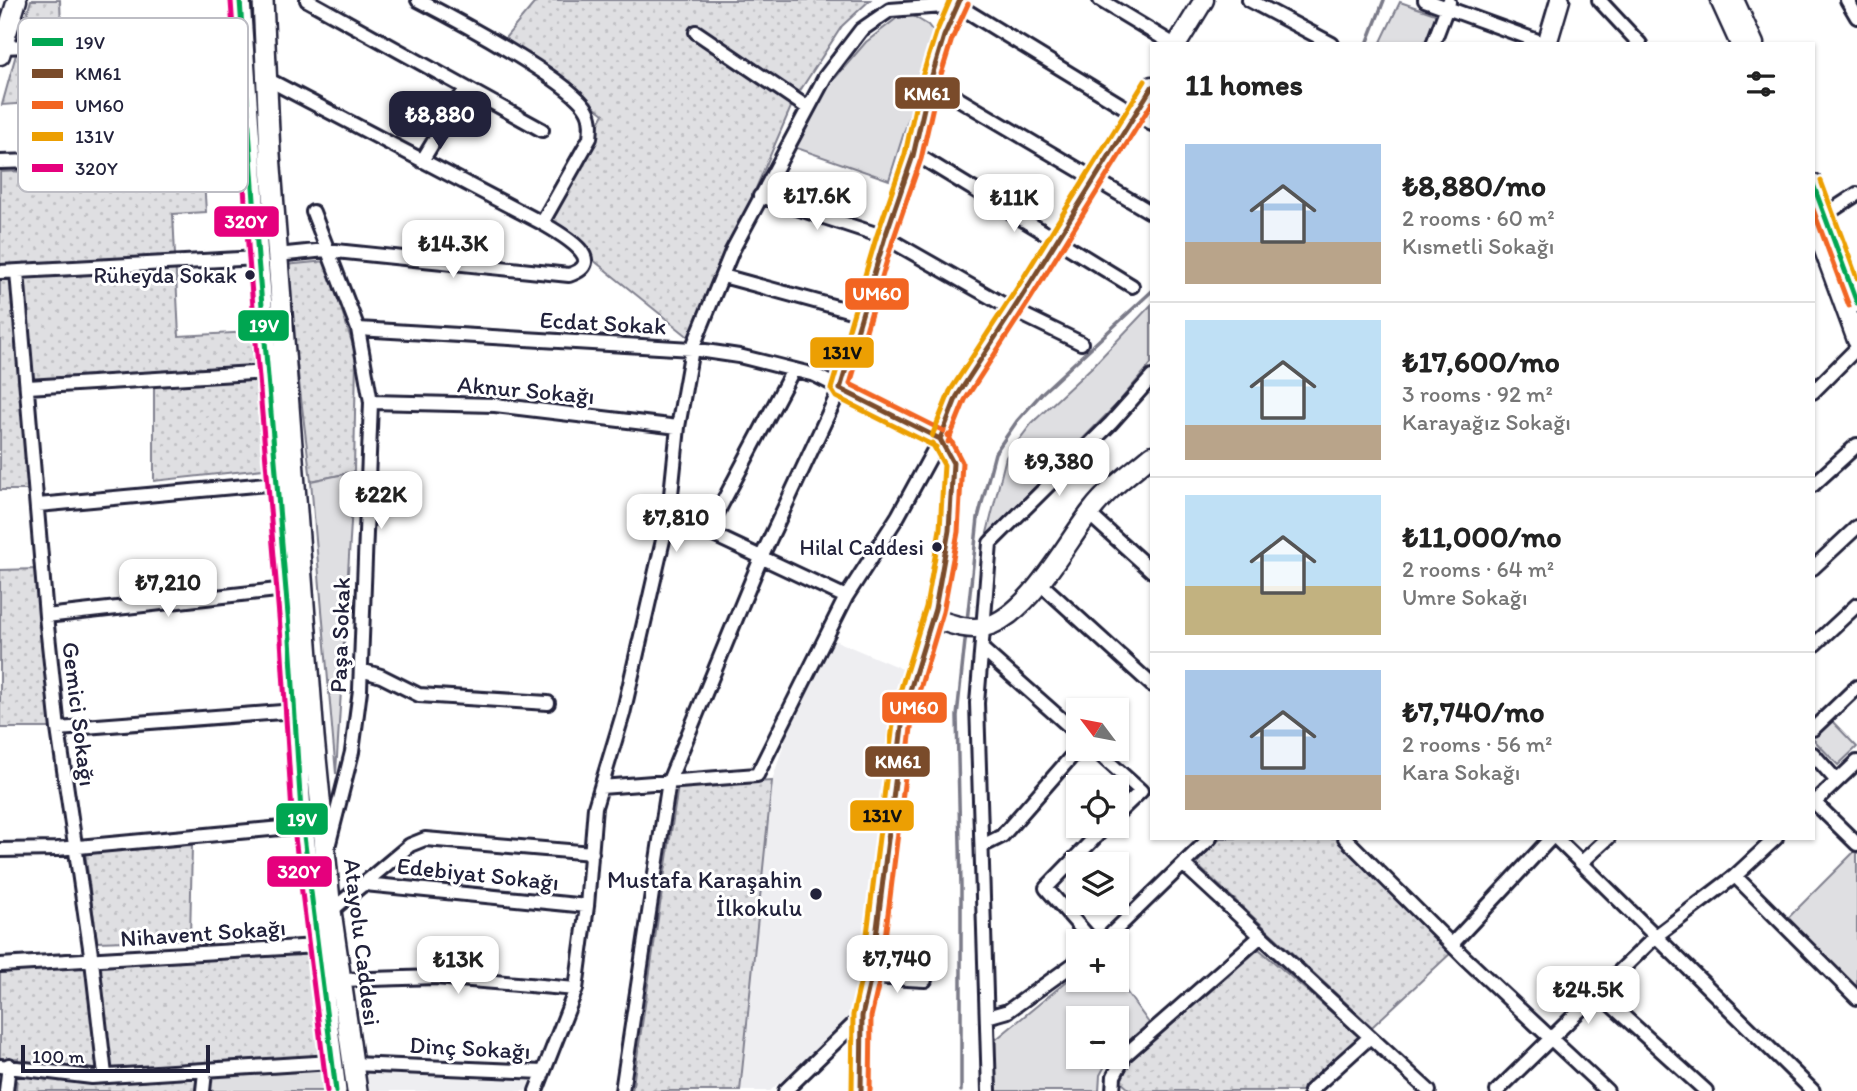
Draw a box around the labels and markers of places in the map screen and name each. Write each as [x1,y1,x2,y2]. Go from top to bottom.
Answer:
pin: ₺8,880 [383,92,497,151]
pin: ₺17.6K [760,173,874,232]
pin: ₺11K [973,174,1055,234]
pin: ₺14.3K [396,220,510,280]
place label: Rüheyda Sokak [94,262,237,289]
marker: Rüheyda Sokak [243,268,257,282]
pin: ₺9,380 [1002,438,1116,498]
pin: ₺22K [340,472,422,531]
pin: ₺7,810 [619,494,733,554]
place label: Hilal Caddesi [799,534,924,561]
marker: Hilal Caddesi [930,540,944,554]
pin: ₺7,210 [111,560,225,619]
place label: Mustafa Karaşahin İlkokulu [607,865,802,922]
marker: Mustafa Karaşahin İlkokulu [808,886,824,902]
pin: ₺13K [417,936,499,996]
pin: ₺7,740 [840,936,954,995]
pin: ₺24.5K [1531,967,1645,1026]

